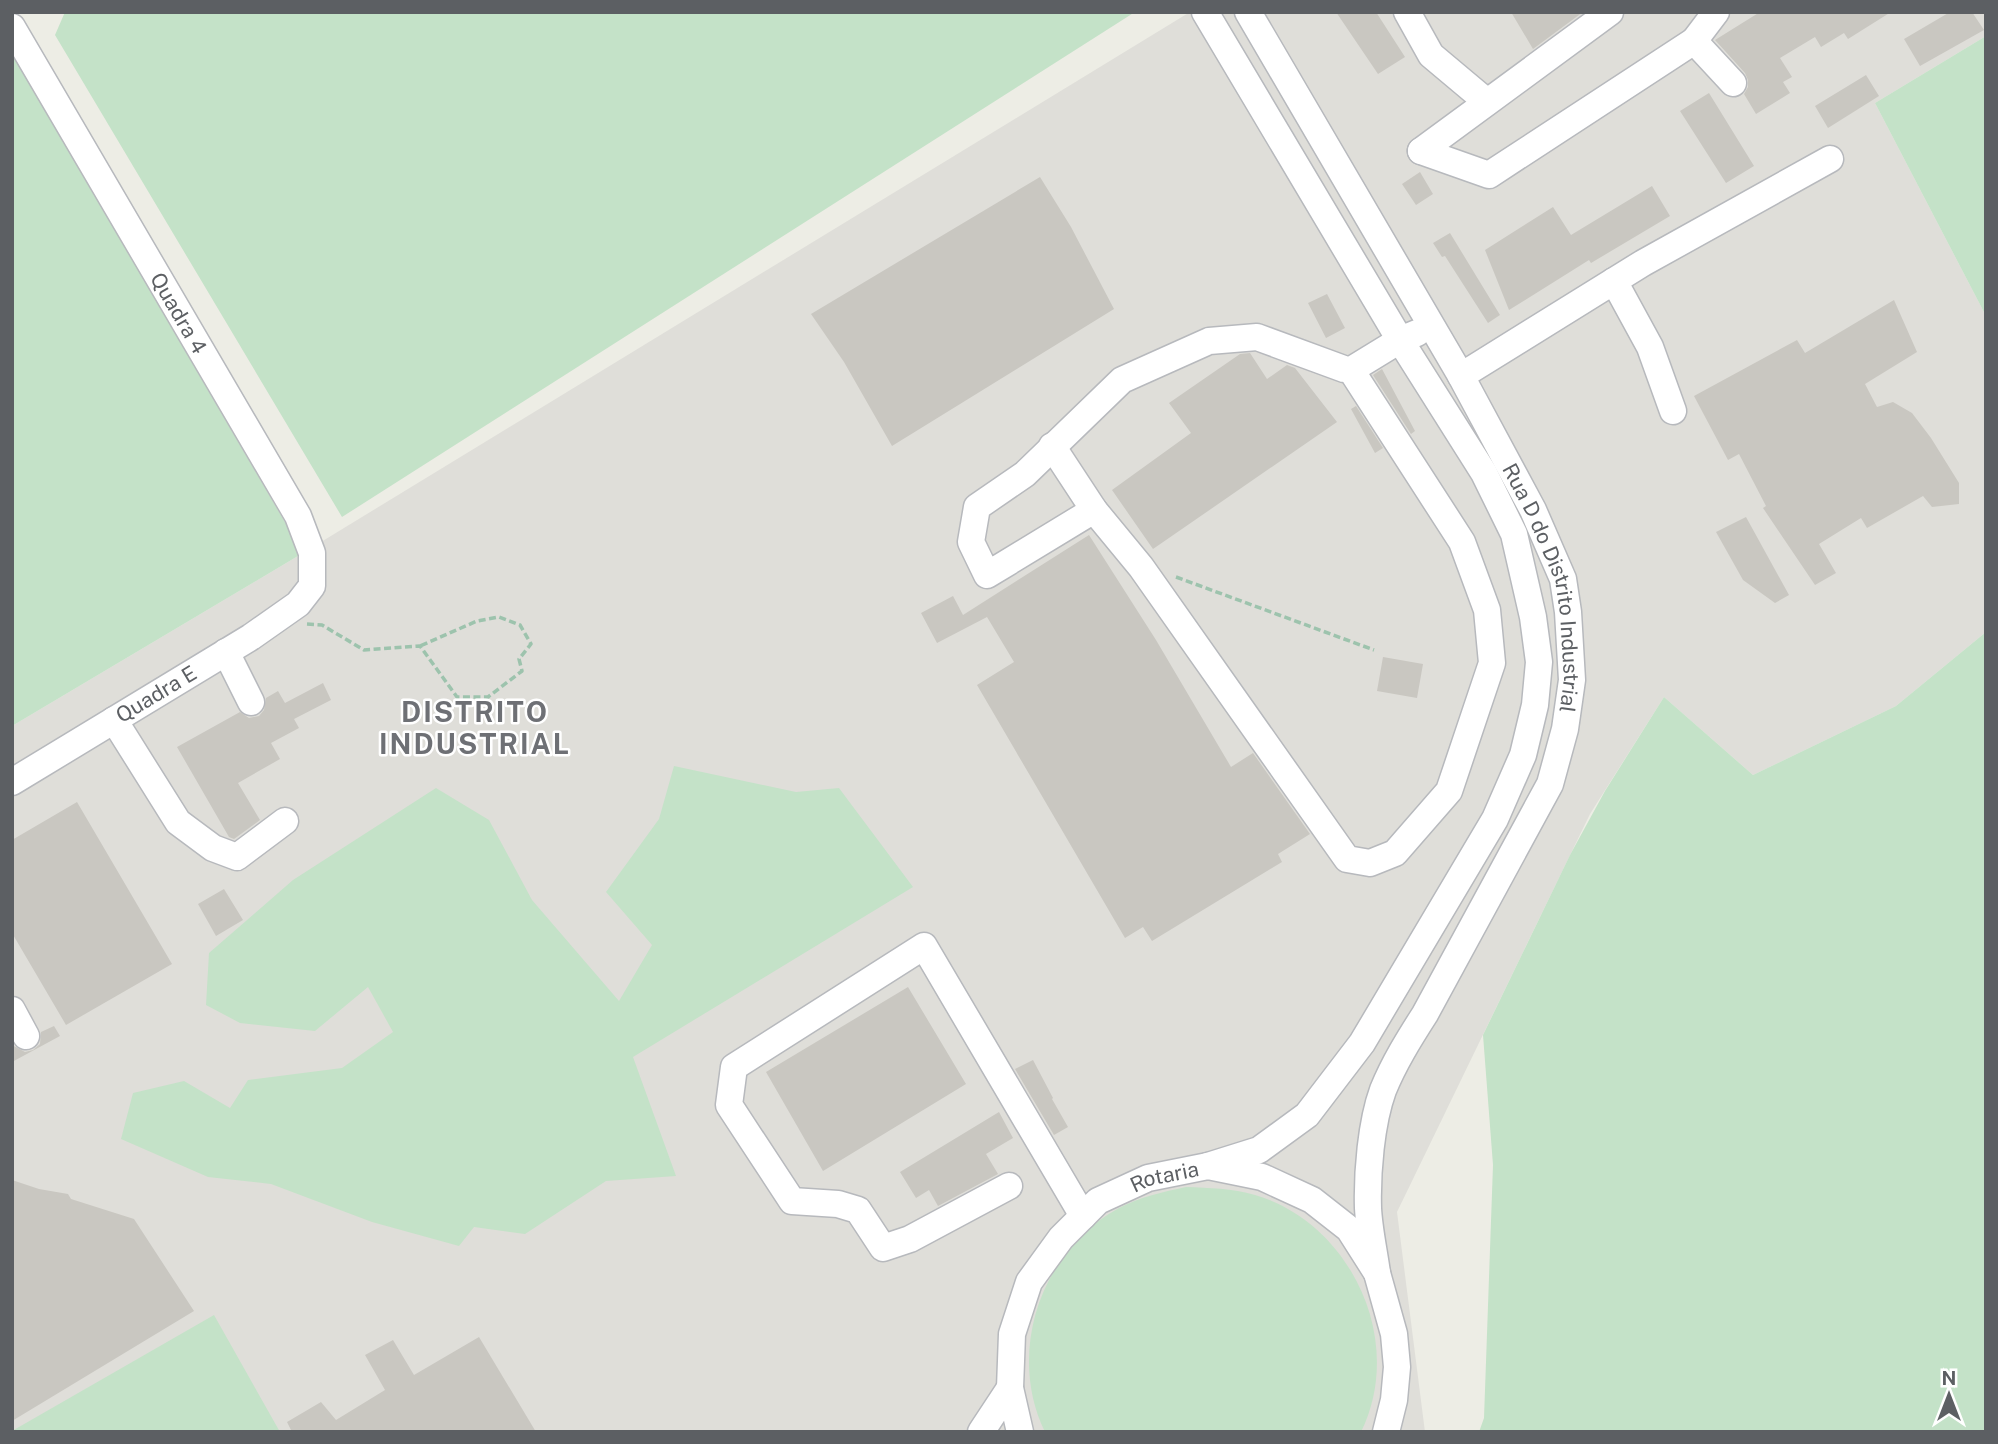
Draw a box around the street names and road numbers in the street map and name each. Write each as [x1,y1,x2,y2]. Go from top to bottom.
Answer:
street label: Quadra 4 [146,268,213,358]
street label: Rua D do Distrito Industrial [1498,459,1585,714]
street label: Quadra E [111,660,201,728]
street label: Rotaria [1126,1156,1201,1197]

